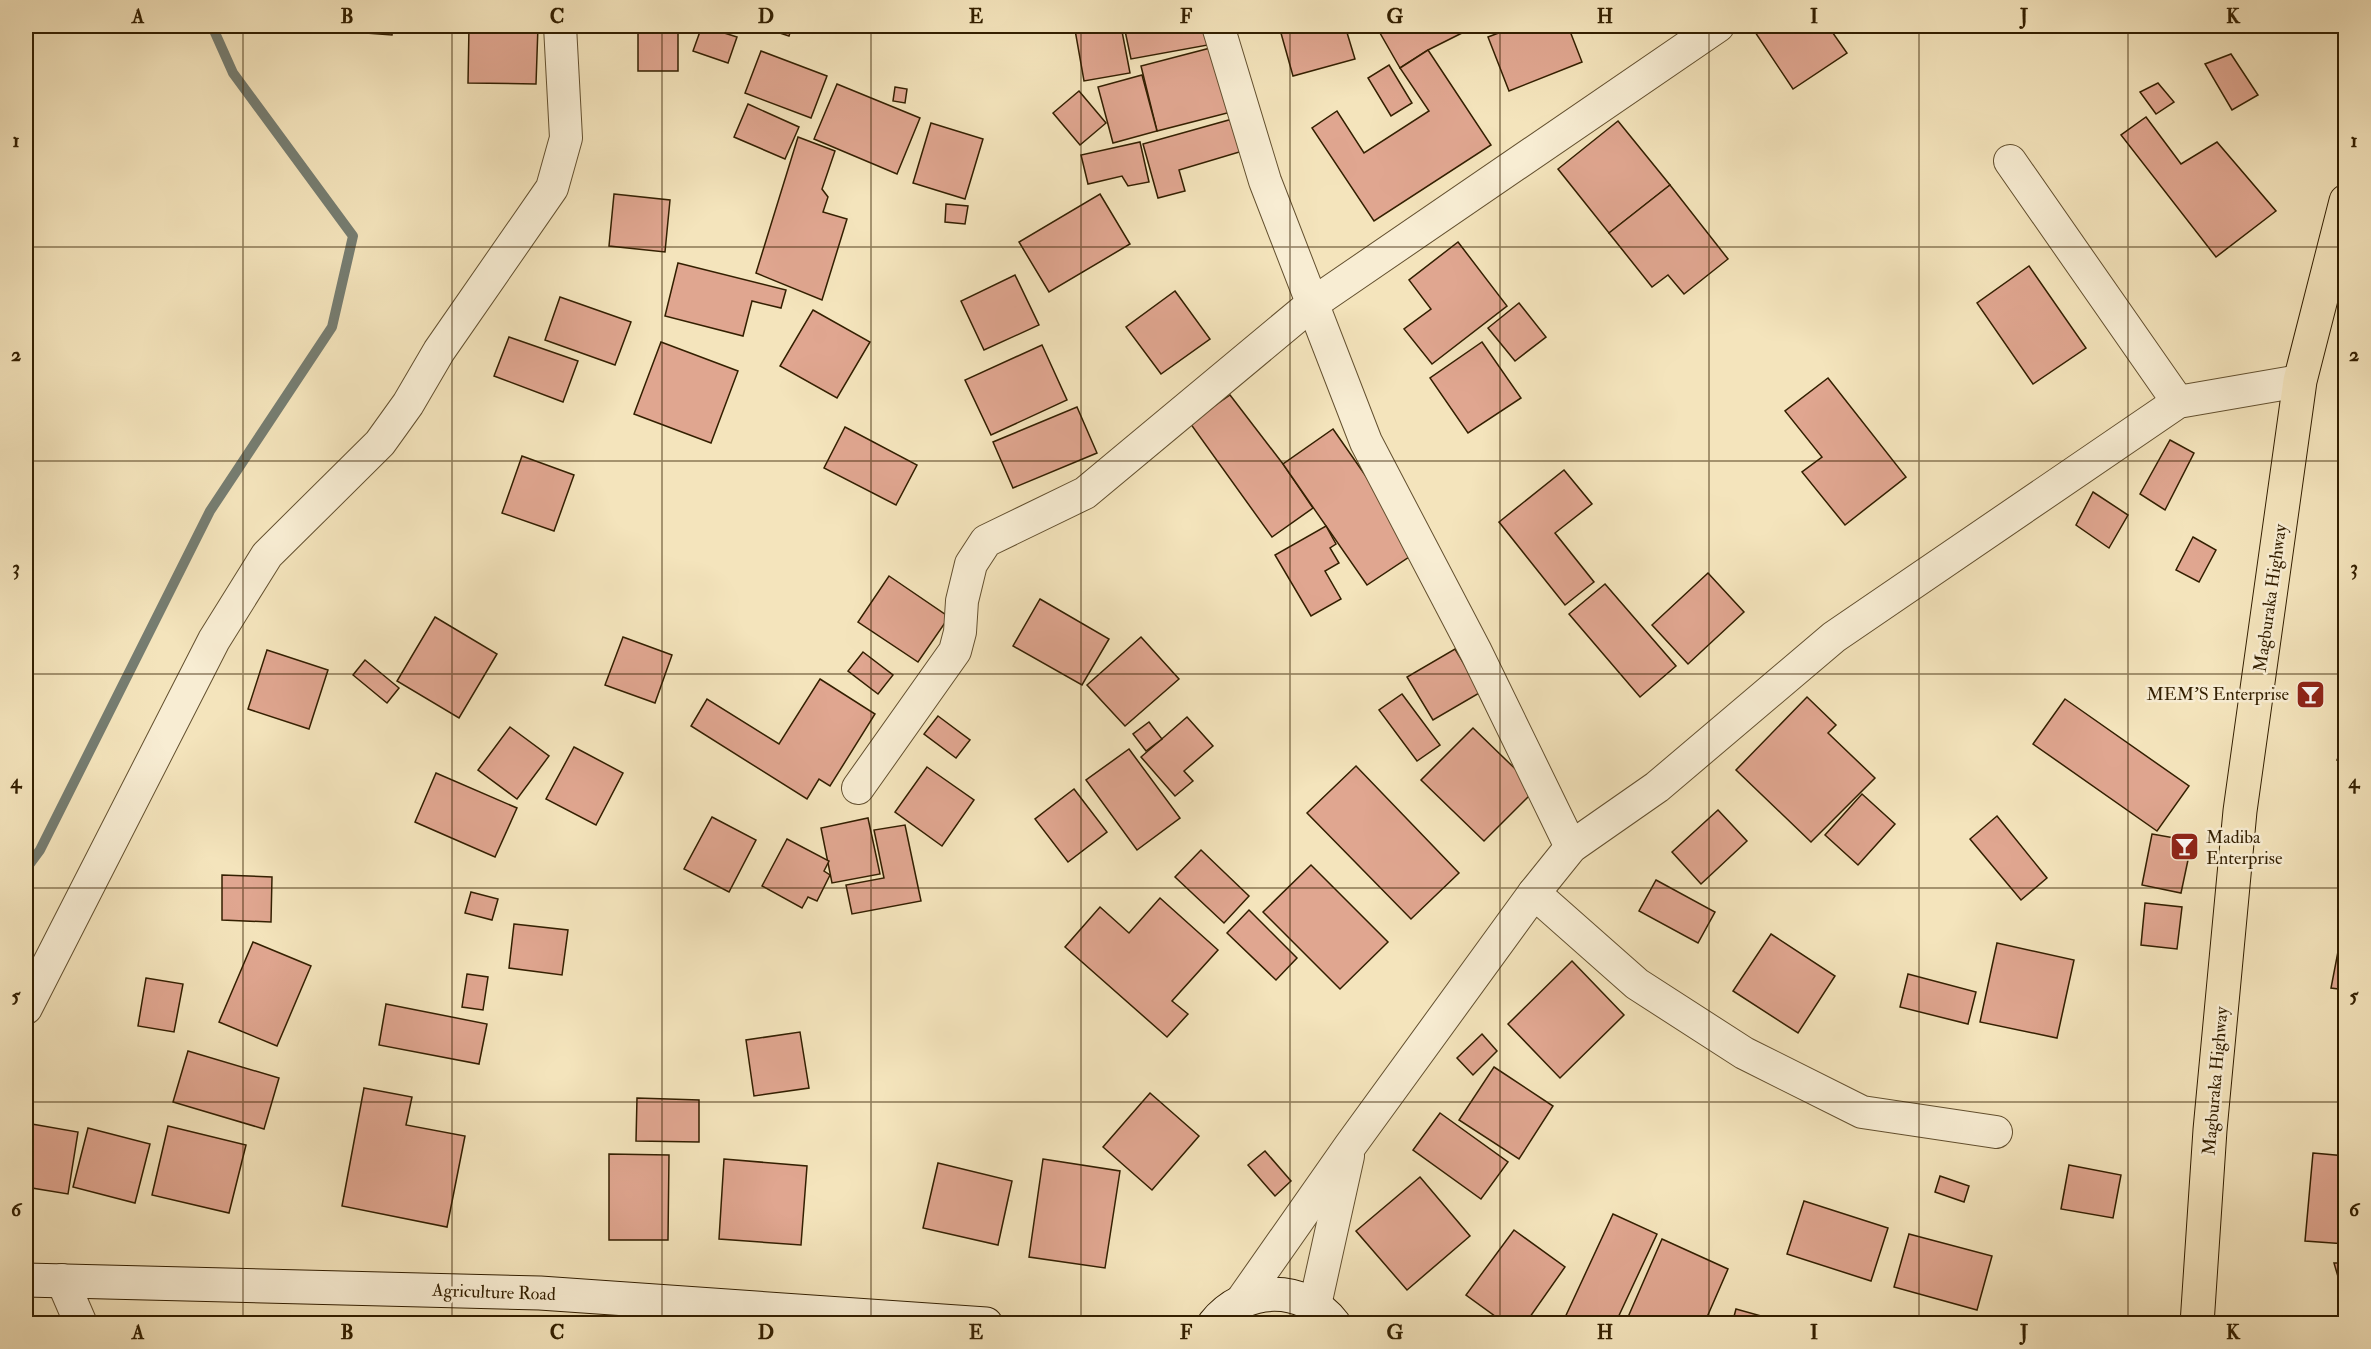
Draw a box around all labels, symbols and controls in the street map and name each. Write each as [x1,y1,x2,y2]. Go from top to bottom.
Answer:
text: A [131,4,145,29]
text: B [340,4,354,29]
text: C [550,4,564,29]
text: D [758,4,774,29]
text: E [969,4,984,29]
text: F [1180,4,1193,29]
text: G [1387,4,1404,29]
text: H [1597,4,1613,29]
text: I [1810,4,1818,29]
text: J [2019,4,2028,29]
text: K [2226,4,2241,29]
text: 1 [12,128,20,153]
text: 1 [2350,128,2358,153]
text: 2 [11,342,21,367]
text: 2 [2349,342,2359,367]
street label: Magburaka Highway [2249,522,2292,674]
text: 3 [12,555,20,580]
text: 3 [2350,555,2358,580]
bar icon: MEM'S Enterprise [2294,678,2326,710]
place label: MEM'S Enterprise [2146,683,2289,706]
text: 4 [10,769,23,794]
text: 4 [2348,769,2361,794]
place label: Madiba Enterprise [2206,826,2283,870]
bar icon: Madiba Enterprise [2169,831,2201,863]
text: 5 [12,983,22,1008]
text: 5 [2350,983,2360,1008]
street label: Magburaka Highway [2198,1005,2234,1156]
text: 6 [11,1197,23,1222]
text: 6 [2349,1197,2361,1222]
street label: Agriculture Road [431,1279,556,1306]
text: A [131,1320,145,1345]
text: B [340,1320,354,1345]
text: C [550,1320,564,1345]
text: D [758,1320,774,1345]
text: E [969,1320,984,1345]
text: F [1180,1320,1193,1345]
text: G [1387,1320,1404,1345]
text: H [1597,1320,1613,1345]
text: I [1810,1320,1818,1345]
text: J [2019,1320,2028,1345]
text: K [2226,1320,2241,1345]

